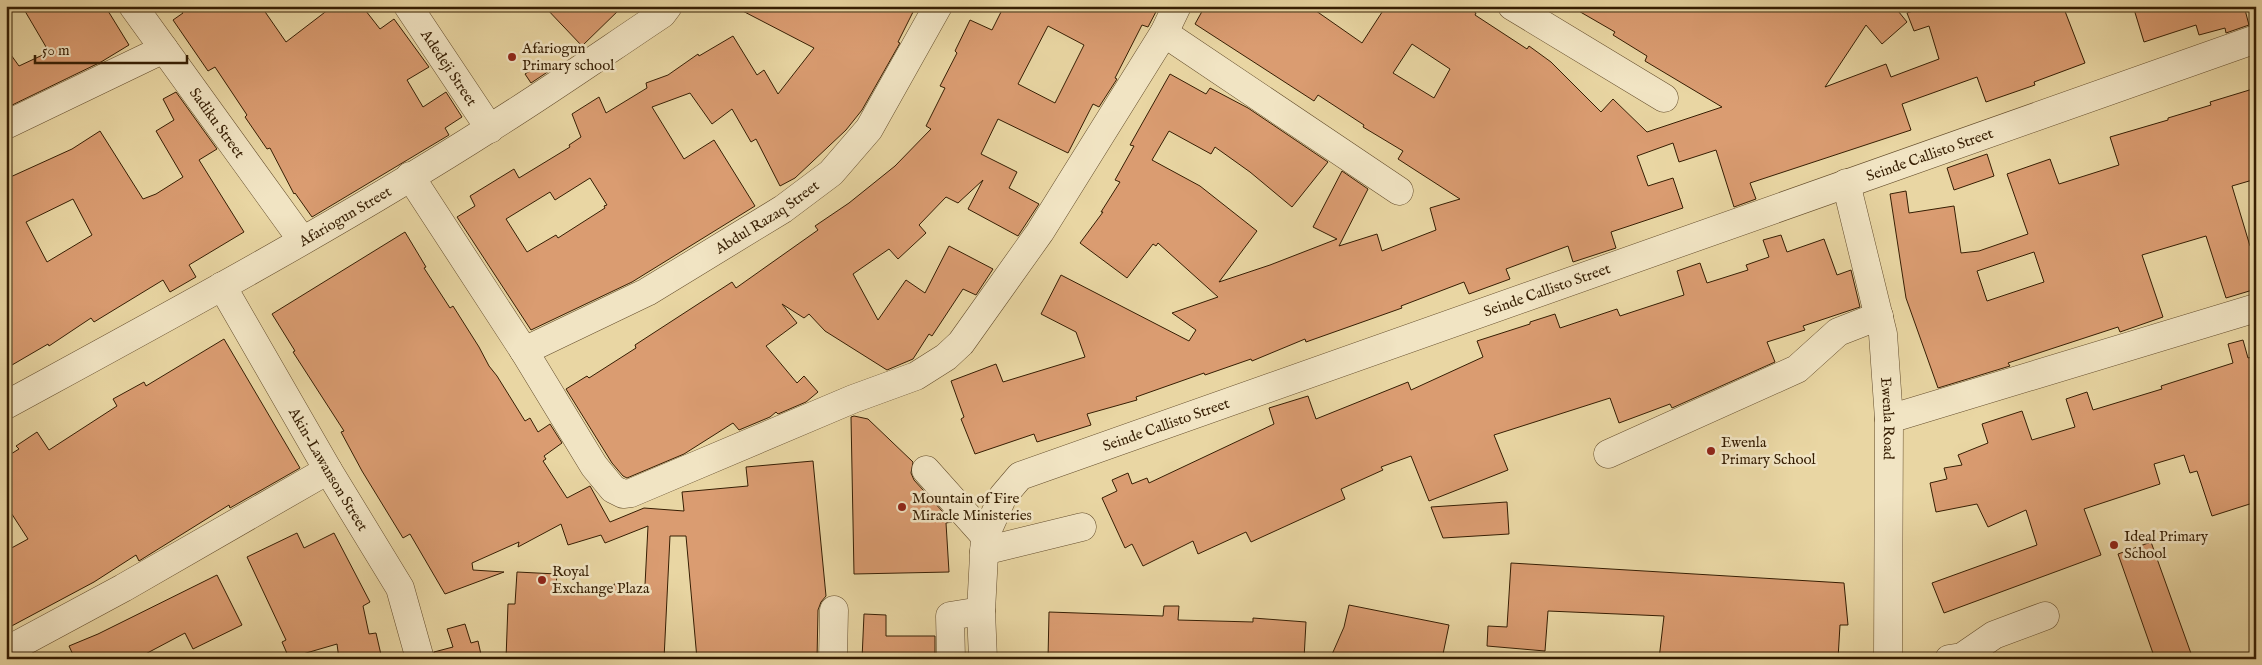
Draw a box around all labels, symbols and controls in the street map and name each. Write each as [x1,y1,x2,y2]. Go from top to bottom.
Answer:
street label: Adedeji Street [416,25,481,110]
scale bar [35,32,188,64]
place label: Afariogun Primary school [521,39,615,75]
text: 50 m [42,41,70,60]
marker: Afariogun Primary school [506,51,518,63]
street label: Sadiku Street [185,84,249,162]
street label: Seinde Callisto Street [1864,124,1996,186]
street label: Abdul Razaq Street [711,176,823,259]
street label: Afariogun Street [295,182,395,252]
street label: Seinde Callisto Street [1481,259,1613,321]
street label: Ewenla Road [1876,376,1898,461]
street label: Seinde Callisto Street [1100,394,1232,456]
street label: Akin-Lawanson Street [284,404,372,535]
place label: Ewenla Primary School [1721,433,1817,469]
marker: Ewenla Primary School [1705,445,1717,457]
place label: Mountain of Fire Miracle Ministeries [912,489,1032,525]
marker: Mountain of Fire Miracle Ministeries [896,501,908,513]
place label: Ideal Primary School [2124,527,2209,563]
marker: Ideal Primary School [2108,539,2120,551]
place label: Royal Exchange Plaza [552,562,650,598]
marker: Royal Exchange Plaza [536,574,548,586]

